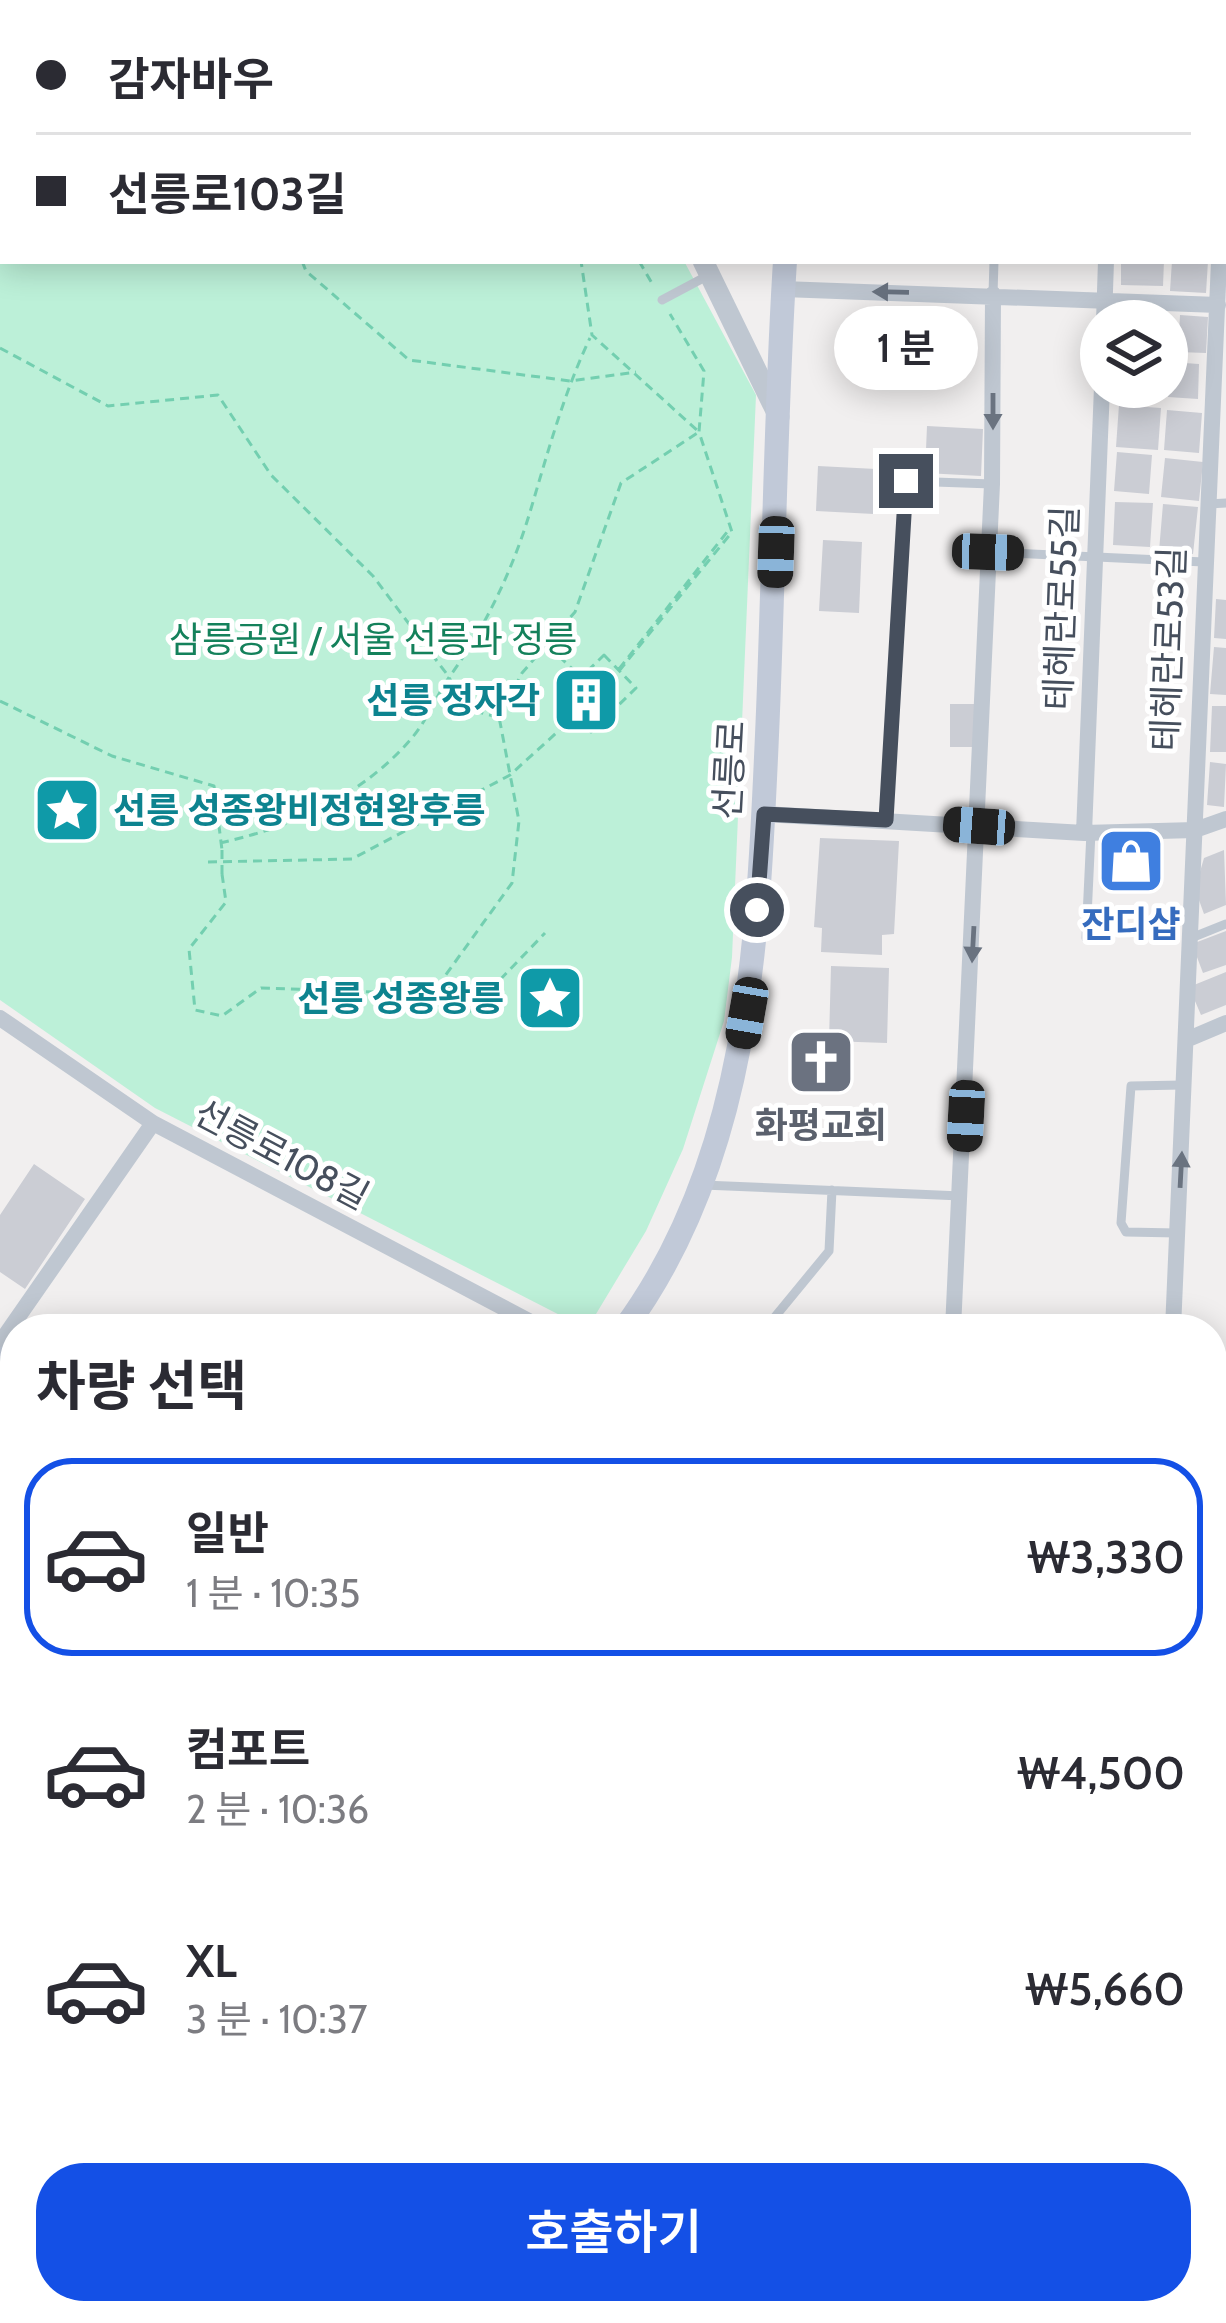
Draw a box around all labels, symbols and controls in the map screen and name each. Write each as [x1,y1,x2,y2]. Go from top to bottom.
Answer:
text: 감자바우 [108,52,274,106]
text: 선릉로103길 [108,167,346,221]
one-way arrow [871,282,909,302]
map controls [1080,300,1188,408]
button: layers [1080,300,1188,408]
callout: 1 분 [834,307,978,391]
text: 1 분 [877,324,935,372]
one-way arrow [983,393,1003,431]
route end [879,454,933,508]
street label: 테헤란로55길 [1035,505,1087,711]
car [757,515,795,589]
car [951,533,1025,571]
street label: 테헤란로53길 [1142,546,1194,752]
park label: 삼릉공원 / 서울 선릉과 정릉 [169,617,577,661]
building icon: 선릉 정자각 [551,665,621,735]
place label: 선릉 정자각 [366,678,540,722]
street label: 선릉로 [704,719,754,821]
place icon: 선릉 성종왕비정현왕후릉 [32,775,102,845]
place label: 선릉 성종왕비정현왕후릉 [113,788,485,832]
car [942,806,1016,846]
shop icon: 잔디샵 [1096,826,1166,896]
route start [730,883,784,937]
place label: 잔디샵 [1081,902,1181,946]
one-way arrow [964,926,983,964]
place icon: 선릉 성종왕릉 [515,963,585,1033]
car [723,974,771,1052]
place label: 선릉 성종왕릉 [297,976,504,1020]
church icon: 화평교회 [786,1027,856,1097]
car [946,1079,986,1153]
street label: 선릉로108길 [187,1090,377,1218]
place label: 화평교회 [755,1103,887,1147]
one-way arrow [1171,1151,1190,1188]
text: 차량 선택 [36,1353,247,1419]
icon: car [42,1503,150,1611]
text: 일반 [186,1506,269,1560]
text: ₩3,330 [1027,1530,1185,1584]
text: 1 분 · 10:35 [186,1569,360,1617]
icon: car [42,1719,150,1827]
text: 컴포트 [186,1722,310,1776]
text: ₩4,500 [1017,1746,1185,1800]
text: 2 분 · 10:36 [186,1785,369,1833]
text: XL [186,1934,237,1988]
icon: car [42,1935,150,2043]
text: ₩5,660 [1025,1962,1185,2016]
text: 3 분 · 10:37 [186,1995,367,2043]
button: 호출하기 [36,2163,1191,2301]

